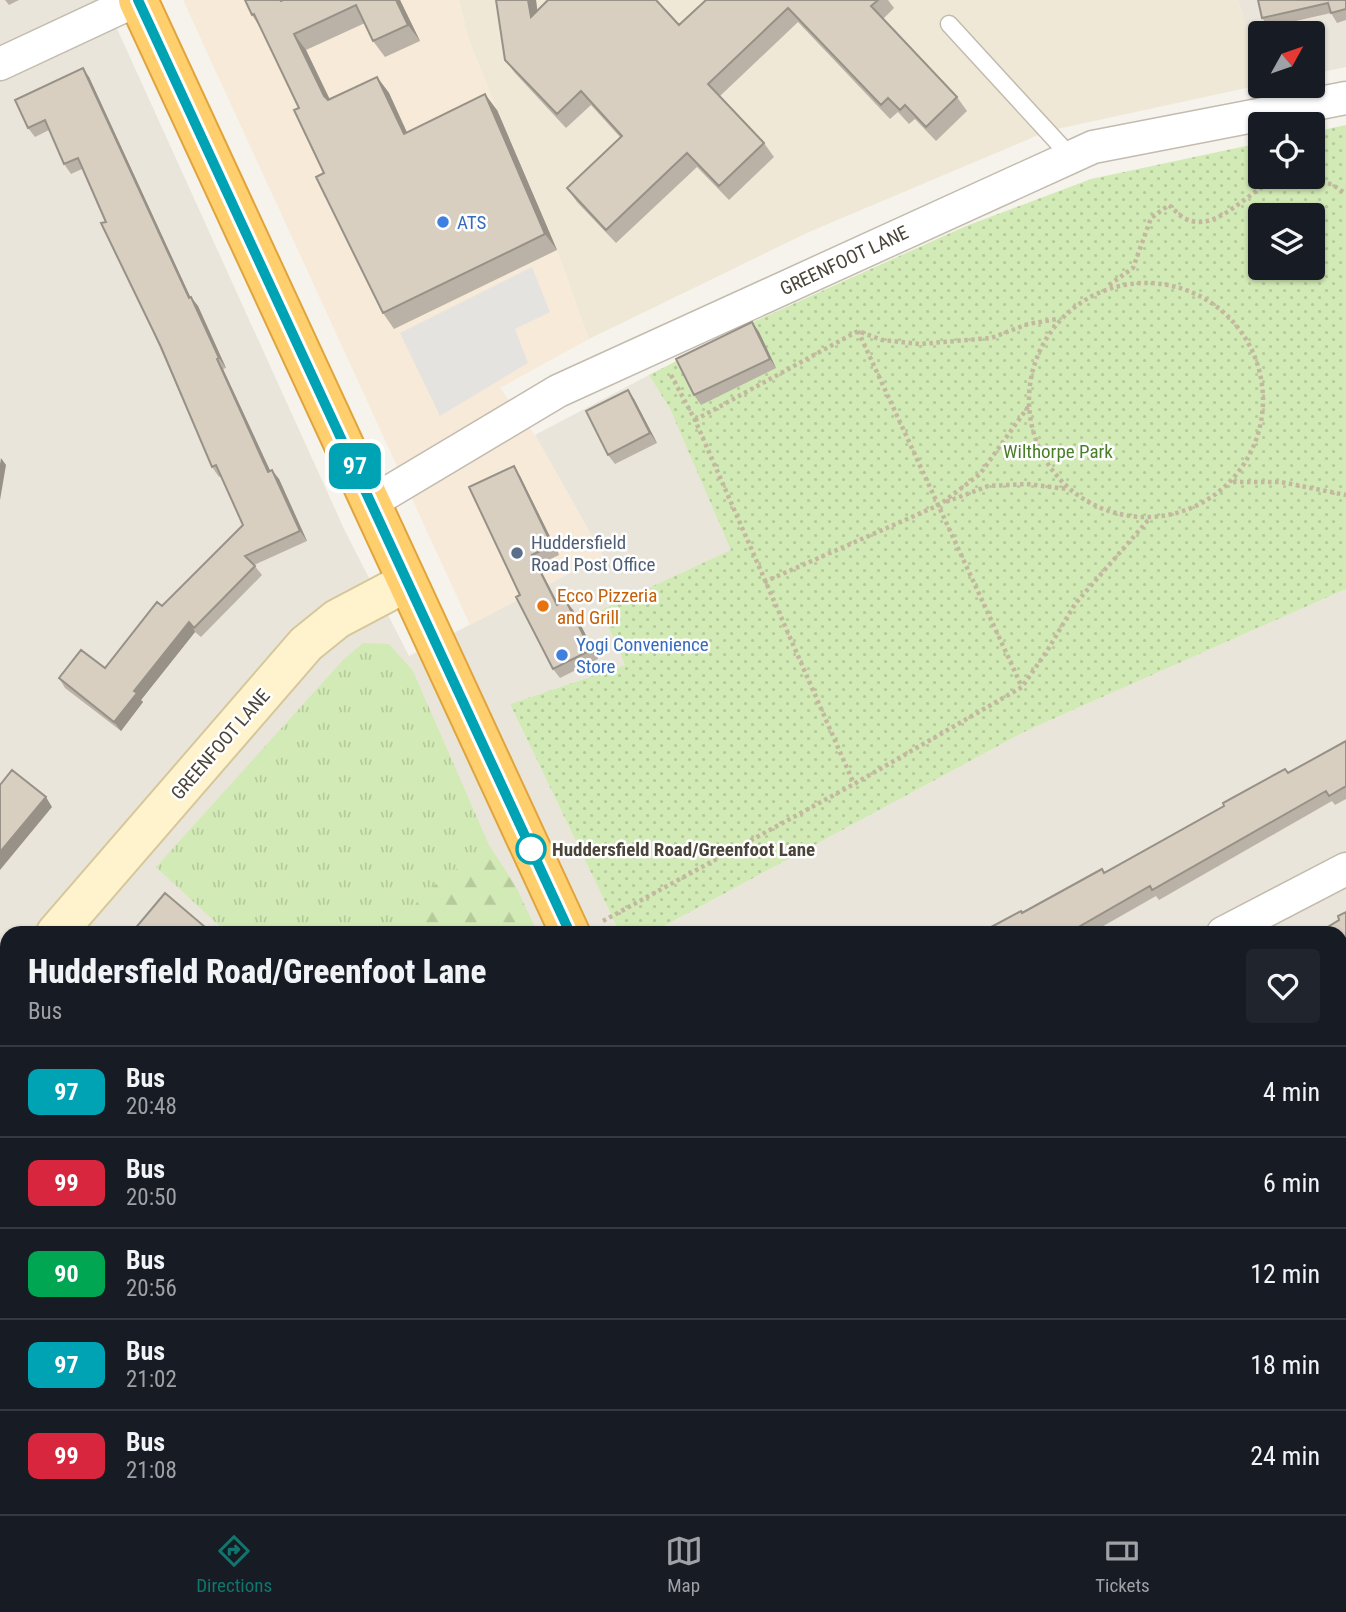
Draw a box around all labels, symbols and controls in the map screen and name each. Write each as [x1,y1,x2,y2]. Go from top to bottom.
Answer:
north arrow [1248,21,1325,98]
map controls [1248,21,1325,280]
button: locate [1248,112,1325,189]
button: layers [1248,203,1325,280]
place label: ATS [457,211,487,234]
marker: ATS [435,214,451,230]
street label: GREENFOOT LANE [776,221,912,300]
park label: Wilthorpe Park [1003,440,1113,463]
line badge: 97 [324,443,386,489]
text: 97 [343,452,367,480]
place label: Huddersfield Road Post Office [531,531,655,576]
marker: Huddersfield Road Post Office [509,545,525,561]
place label: Ecco Pizzeria and Grill [557,584,657,629]
marker: Ecco Pizzeria and Grill [535,598,551,614]
place label: Yogi Convenience Store [576,633,709,678]
marker: Yogi Convenience Store [554,647,570,663]
street label: GREENFOOT LANE [166,684,275,804]
marker: Huddersfield Road/Greenfoot Lane [516,834,546,864]
place label: Huddersfield Road/Greenfoot Lane [552,838,815,861]
button: heart [1246,949,1320,1023]
text: Huddersfield Road/Greenfoot Lane [28,952,486,991]
text: Bus [28,998,62,1025]
text: Bus [126,1063,165,1093]
text: 4 min [1263,1077,1320,1107]
text: 97 [54,1078,79,1106]
text: 20:48 [126,1093,177,1120]
text: Bus [126,1154,165,1184]
text: 6 min [1263,1168,1320,1198]
text: 99 [54,1169,79,1197]
text: 20:50 [126,1184,177,1211]
text: Bus [126,1245,165,1275]
text: 12 min [1250,1259,1320,1289]
text: 90 [54,1260,79,1288]
text: 20:56 [126,1275,177,1302]
text: Bus [126,1336,165,1366]
text: 18 min [1250,1350,1320,1380]
text: 97 [54,1351,79,1379]
text: 21:02 [126,1366,177,1393]
text: Bus [126,1427,165,1457]
text: 24 min [1250,1441,1320,1471]
text: 99 [54,1442,79,1470]
text: 21:08 [126,1457,177,1484]
tab: Directions [196,1532,272,1597]
tab: Map [665,1532,703,1597]
tab: Tickets [1095,1532,1150,1597]

